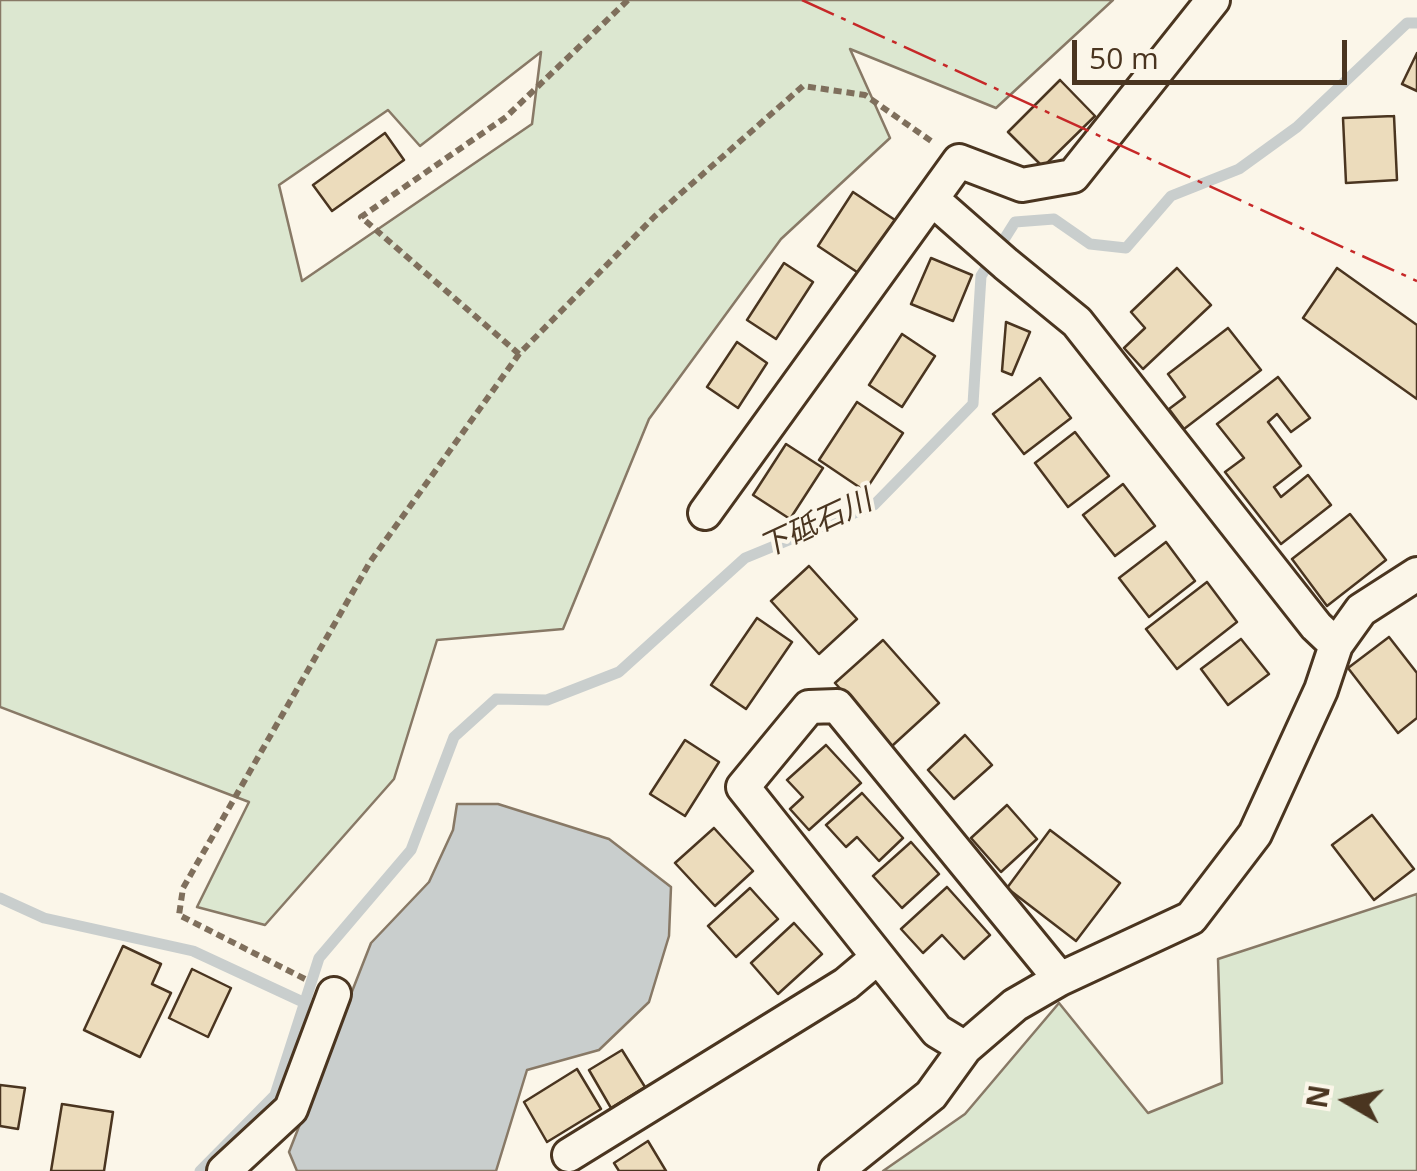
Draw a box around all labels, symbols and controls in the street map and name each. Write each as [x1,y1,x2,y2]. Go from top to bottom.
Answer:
scale bar [1077,20,1352,82]
text: 50 m [1089,37,1159,78]
water label: 下砥石川 [754,483,878,567]
north arrow [1297,1051,1397,1151]
text: N [1297,1082,1338,1111]

